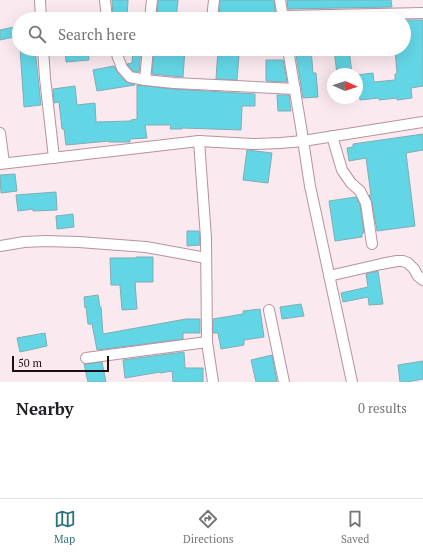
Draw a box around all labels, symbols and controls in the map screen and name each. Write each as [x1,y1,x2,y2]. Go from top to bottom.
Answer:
search box [12,12,411,56]
icon: search [26,23,48,45]
text: Search here [58,24,136,44]
north arrow [327,68,363,104]
scale bar [12,354,109,373]
text: 50 m [18,356,42,370]
text: Nearby [16,397,74,420]
text: 0 results [358,399,407,417]
tab: Map [54,508,76,546]
tab: Directions [183,508,234,546]
tab: Saved [341,508,369,546]

